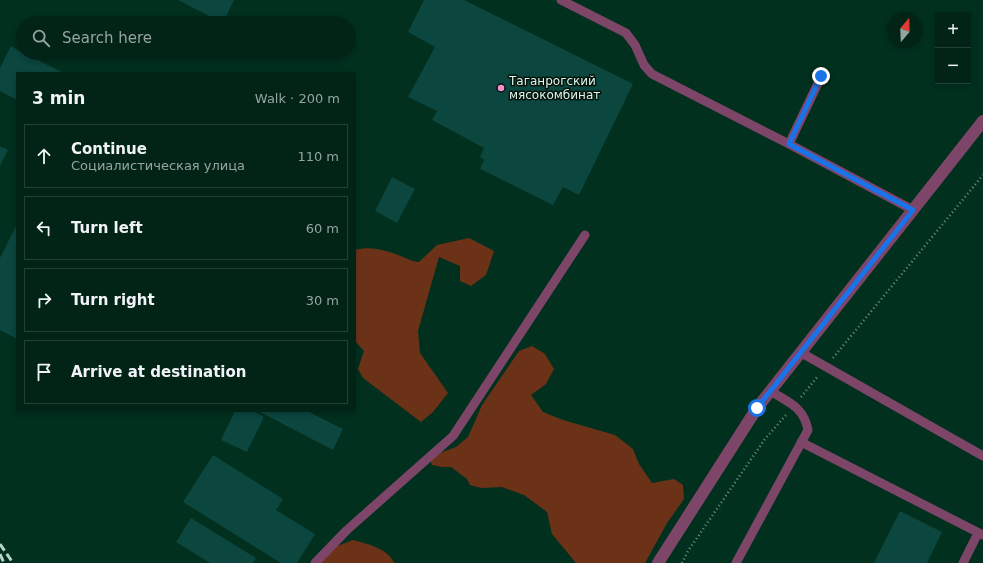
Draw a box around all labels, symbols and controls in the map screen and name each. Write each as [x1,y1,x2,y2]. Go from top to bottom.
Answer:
north arrow [887,12,923,48]
map controls [935,12,971,84]
button: + [935,12,971,48]
search box [16,16,356,60]
icon: search [30,27,52,49]
text: Search here [62,29,152,47]
button: − [935,48,971,84]
route end [812,67,830,85]
place label: Таганрогский мясокомбинат [508,74,600,102]
marker: Таганрогский мясокомбинат [496,83,506,93]
text: 3 min [32,88,85,108]
text: Walk · 200 m [255,91,340,106]
text: Continue [71,140,147,158]
icon: ahead [33,145,55,167]
text: 110 m [297,149,339,164]
text: Социалистическая улица [71,158,245,173]
icon: left [33,217,55,239]
text: Turn left [71,219,143,237]
text: 60 m [306,221,339,236]
icon: right [33,289,55,311]
text: Turn right [71,291,155,309]
text: 30 m [306,293,339,308]
icon: arrive [33,361,55,383]
text: Arrive at destination [71,363,246,381]
route start [748,399,766,417]

